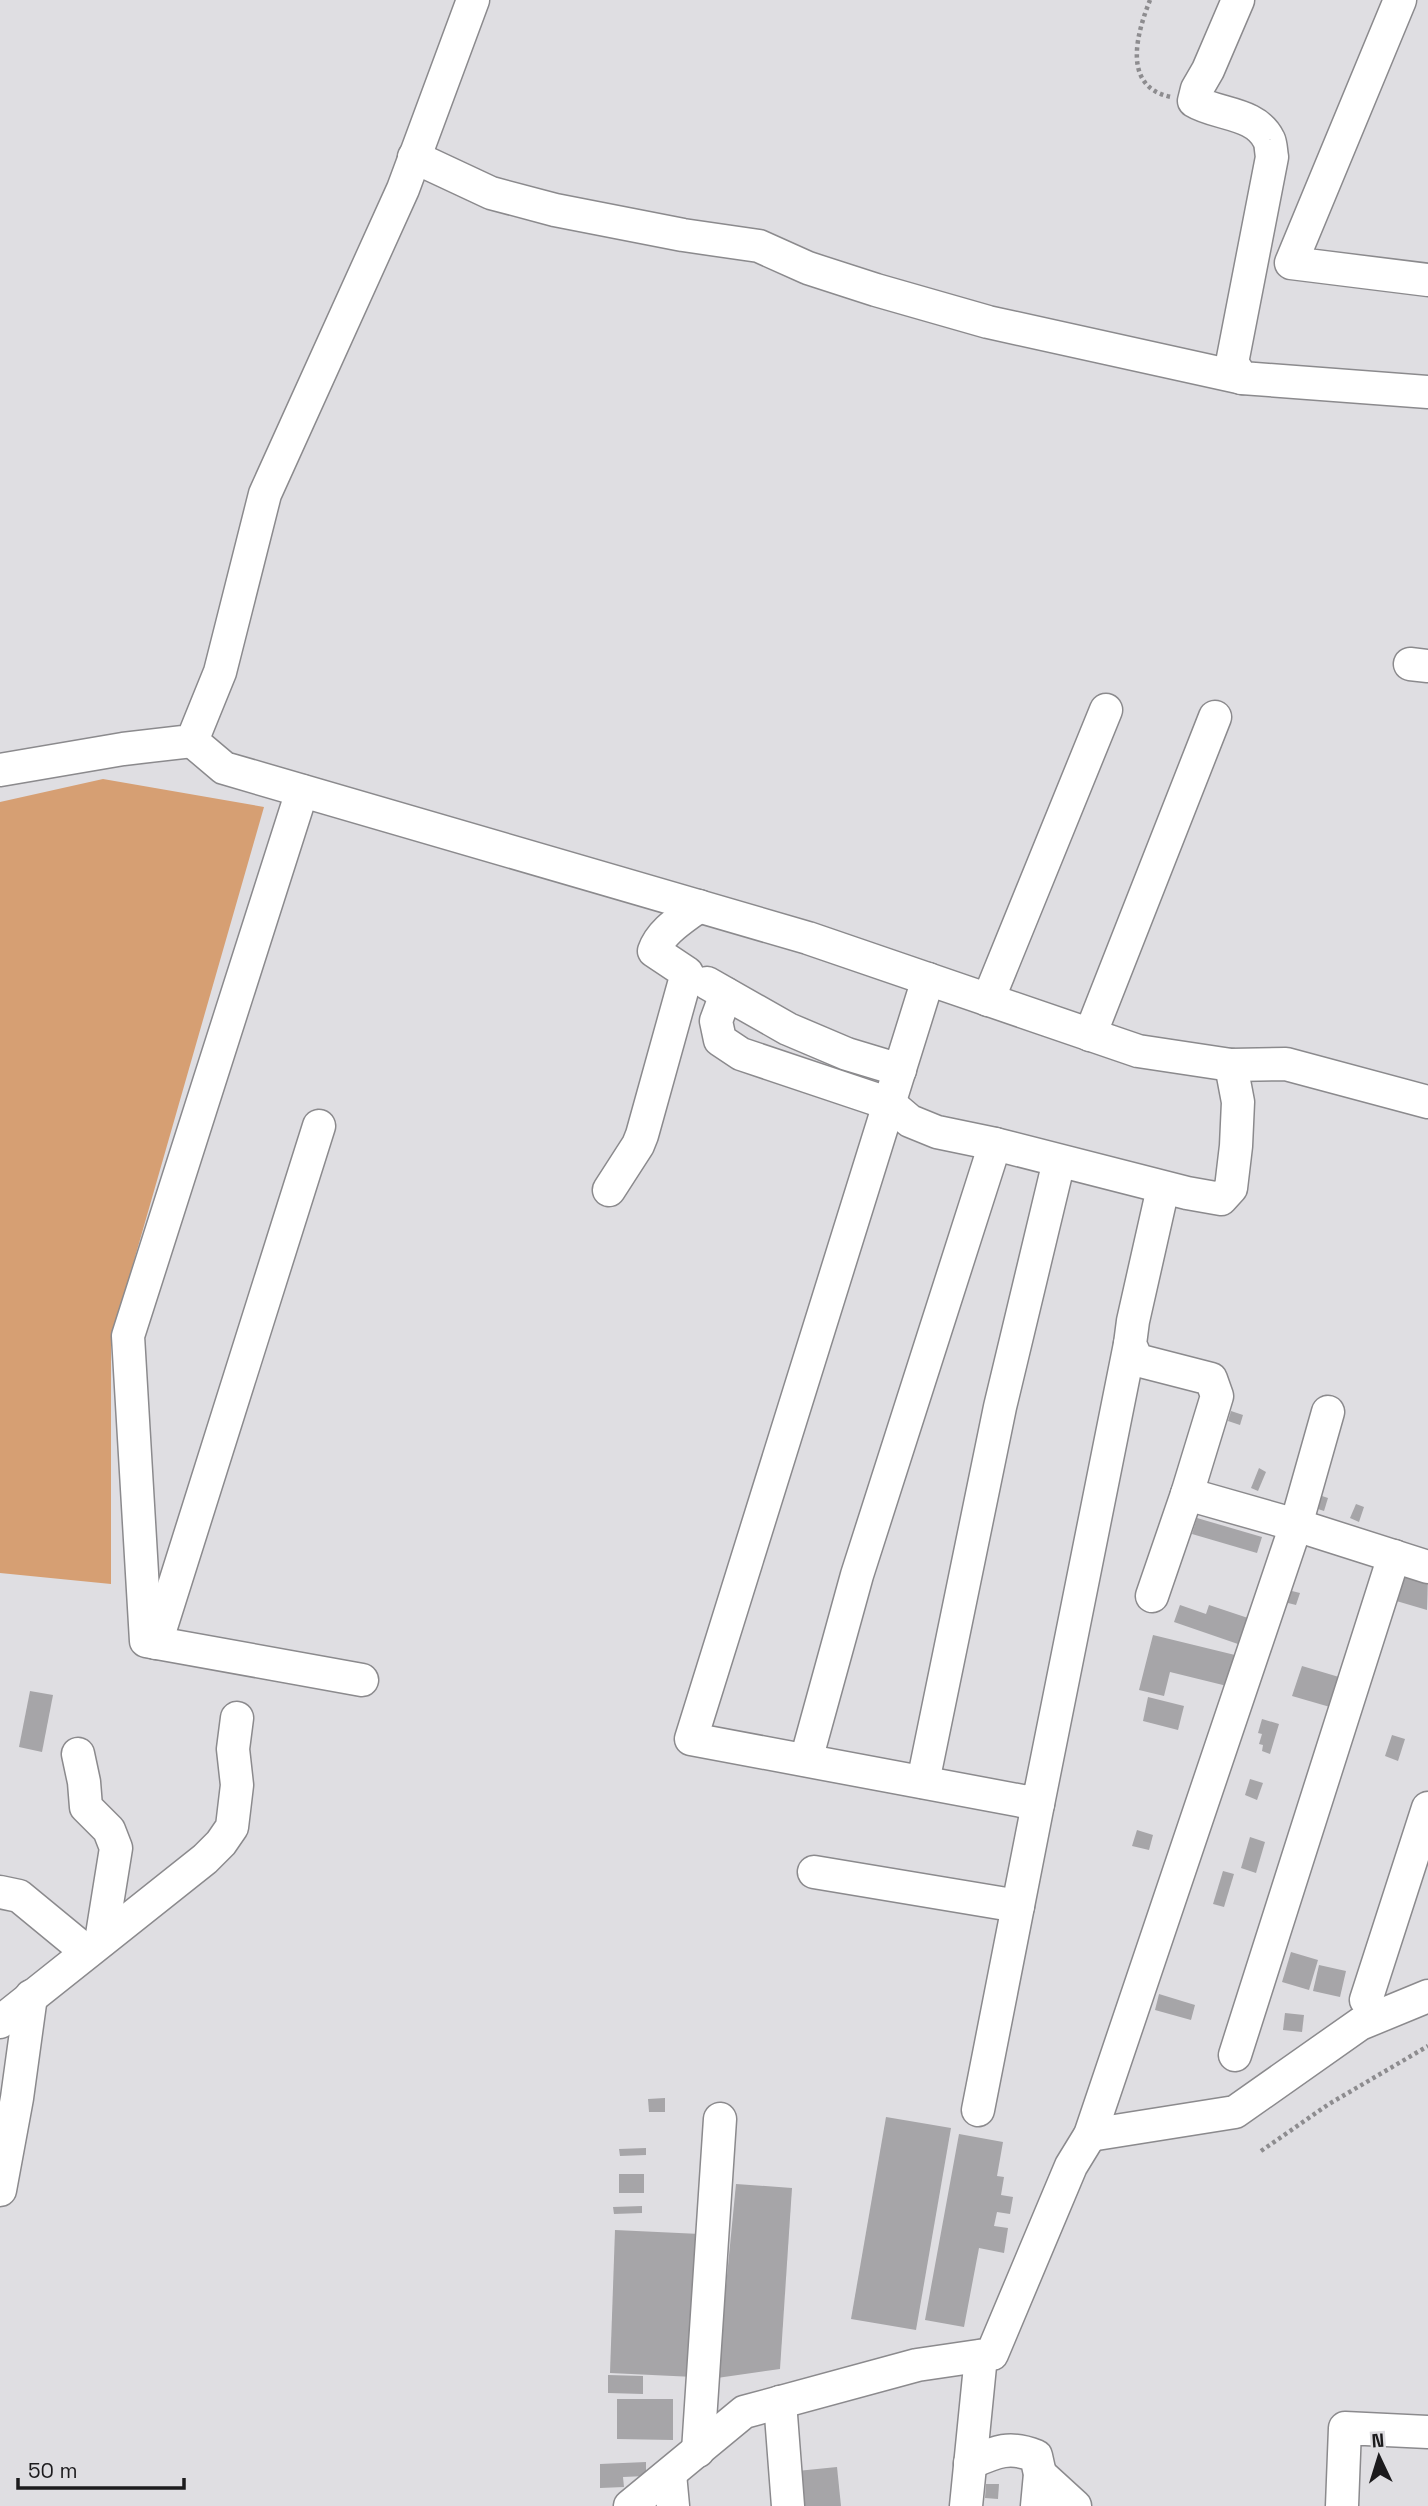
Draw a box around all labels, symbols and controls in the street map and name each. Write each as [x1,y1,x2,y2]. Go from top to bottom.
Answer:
north arrow [1344,2422,1414,2492]
text: N [1371,2428,1385,2453]
scale bar [18,2446,184,2490]
text: 50 m [28,2457,78,2484]

